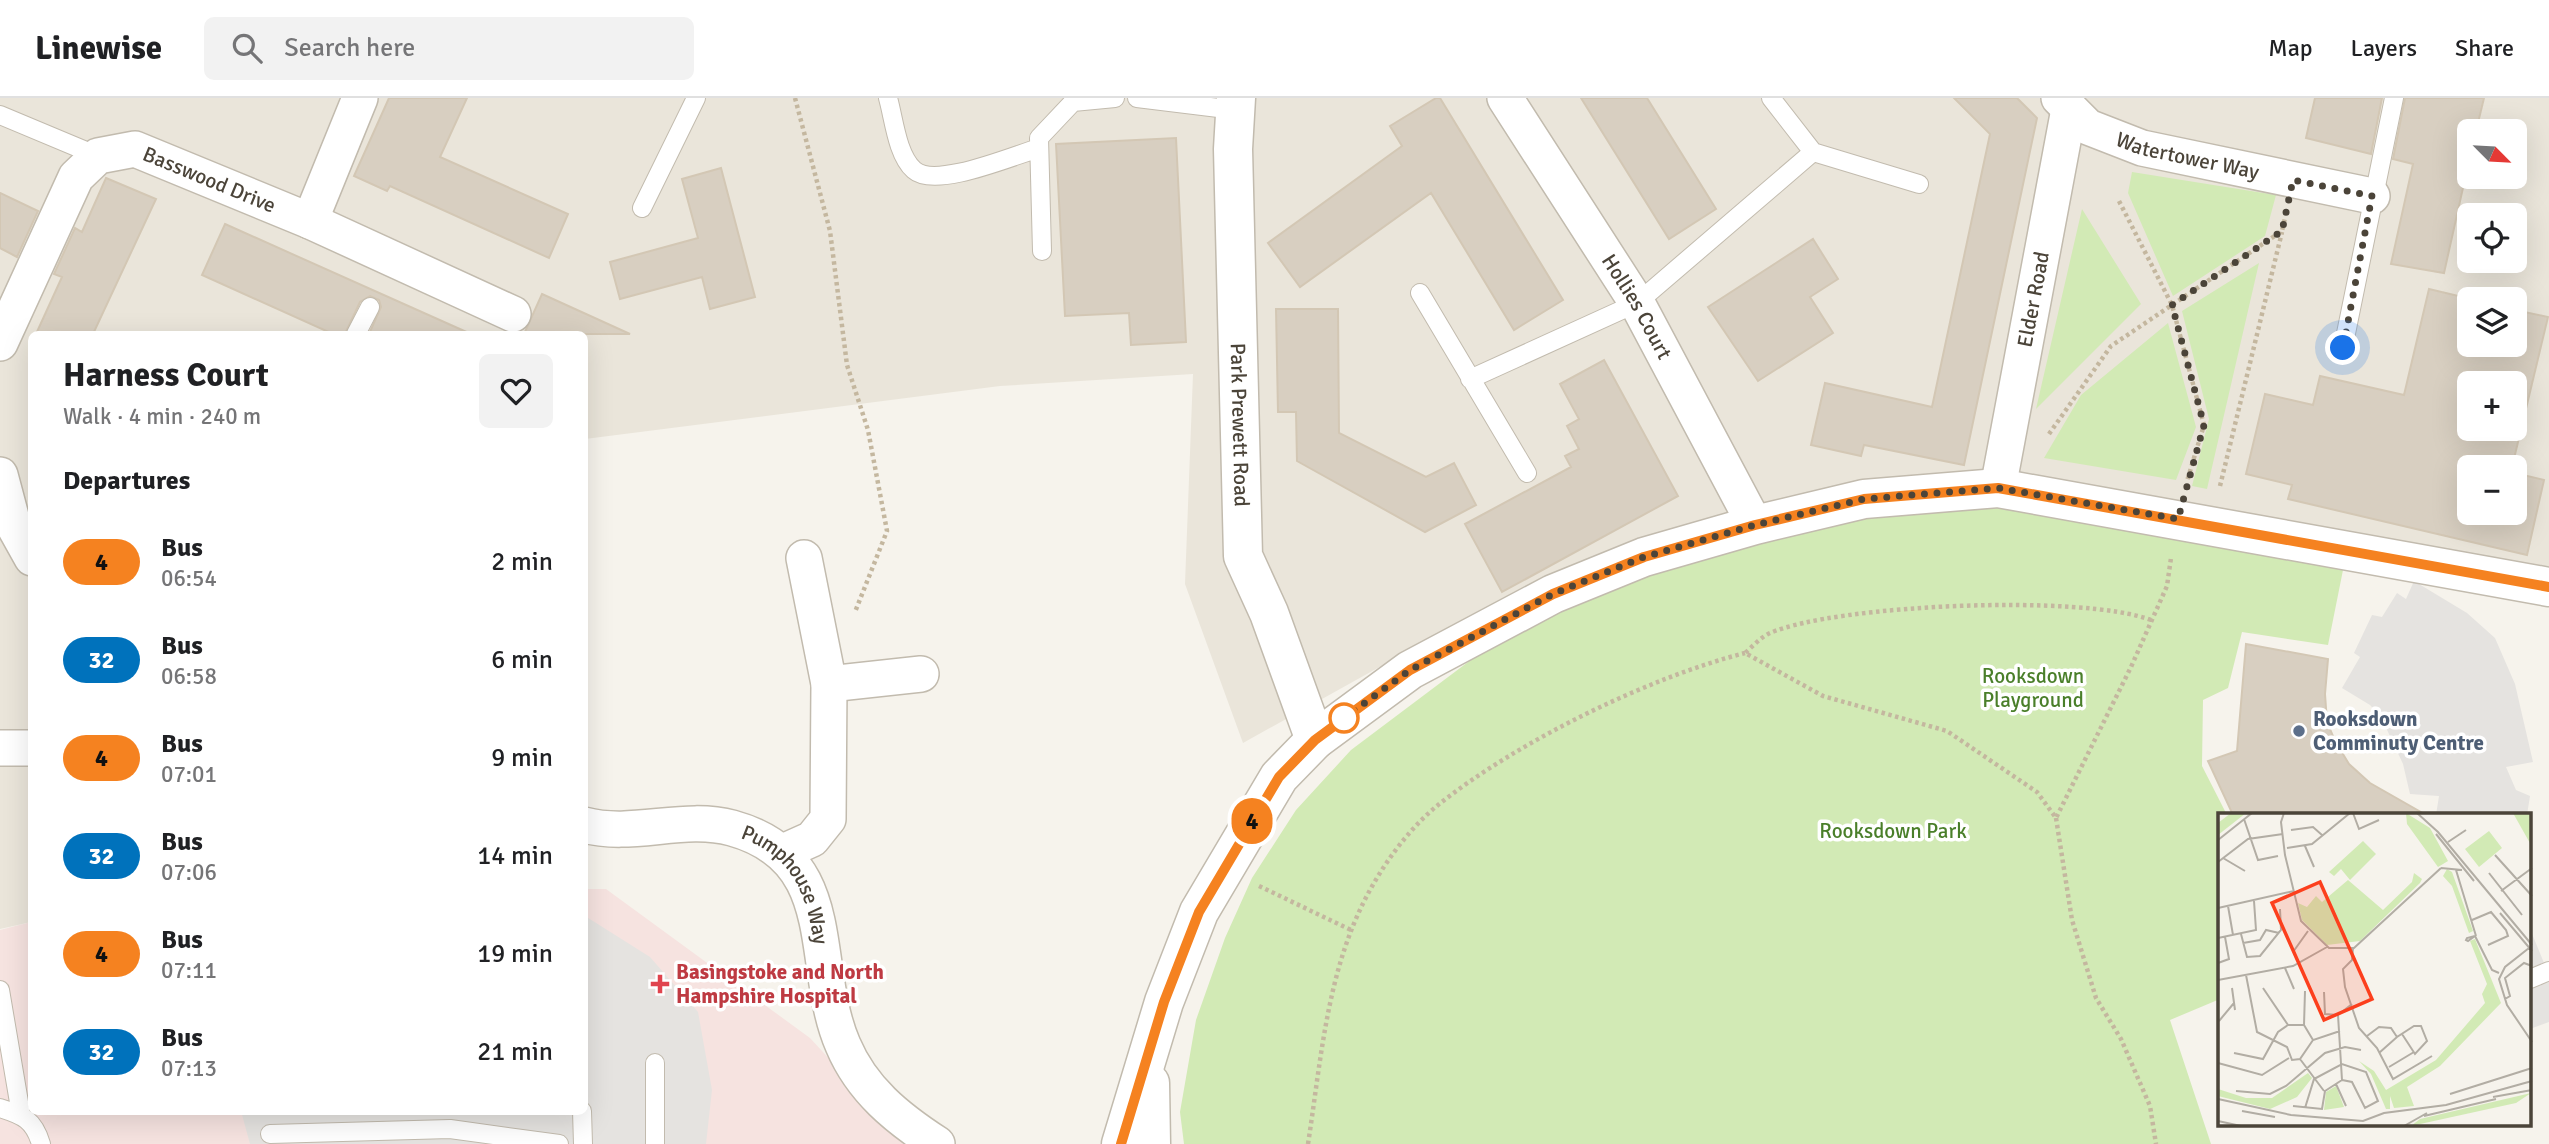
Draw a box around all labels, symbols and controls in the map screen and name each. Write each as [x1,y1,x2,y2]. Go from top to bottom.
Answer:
search box [204,17,694,80]
text: Linewise [35,28,162,69]
icon: search [228,29,266,67]
text: Search here [284,32,415,64]
text: Map [2268,33,2313,63]
text: Layers [2351,33,2417,63]
text: Share [2455,33,2514,63]
north arrow [2457,119,2527,189]
map controls [2457,119,2527,525]
street label: Watertower Way [2112,126,2262,185]
street label: Basswood Drive [139,141,280,218]
button: locate [2457,203,2527,273]
street label: Hollies Court [1596,249,1678,364]
street label: Elder Road [2012,249,2055,349]
button: layers [2457,287,2527,357]
your location [2325,330,2360,365]
street label: Park Prewett Road [1225,343,1255,507]
button: heart [479,354,553,428]
text: Harness Court [63,355,269,396]
button: + [2457,371,2527,441]
text: Walk · 4 min · 240 m [63,402,261,431]
button: − [2457,455,2527,525]
text: Departures [63,465,190,497]
text: Bus [161,532,203,564]
text: 2 min [491,546,553,578]
text: 4 [95,547,108,577]
text: 06:54 [161,564,217,593]
text: Bus [161,630,203,662]
text: 6 min [491,644,553,676]
text: 32 [89,645,114,675]
text: 06:58 [161,662,217,691]
park label: Rooksdown Playground [1982,663,2084,713]
unlabelled marker [1329,703,1359,733]
place label: Rooksdown Comminuty Centre [2313,706,2484,756]
marker: Rooksdown Comminuty Centre [2291,723,2307,739]
text: Bus [161,728,203,760]
text: 9 min [491,742,553,774]
text: 4 [95,743,108,773]
text: 07:01 [161,760,217,789]
line badge: 4 [1229,798,1275,844]
text: 4 [1246,806,1258,836]
inset map [2218,813,2532,1126]
park label: Rooksdown Park [1819,818,1967,844]
street label: Pumphouse Way [738,819,834,946]
text: Bus [161,826,203,858]
text: 14 min [477,840,553,872]
text: 32 [89,841,114,871]
text: 07:06 [161,858,217,887]
text: Bus [161,924,203,956]
text: 19 min [477,938,553,970]
text: 4 [95,939,108,969]
text: 07:11 [161,956,217,985]
place label: Basingstoke and North Hampshire Hospital [676,959,884,1009]
marker: Basingstoke and North Hampshire Hospital [650,974,670,994]
text: Bus [161,1022,203,1054]
text: 21 min [477,1036,553,1068]
text: 32 [89,1037,114,1067]
text: 07:13 [161,1054,217,1083]

